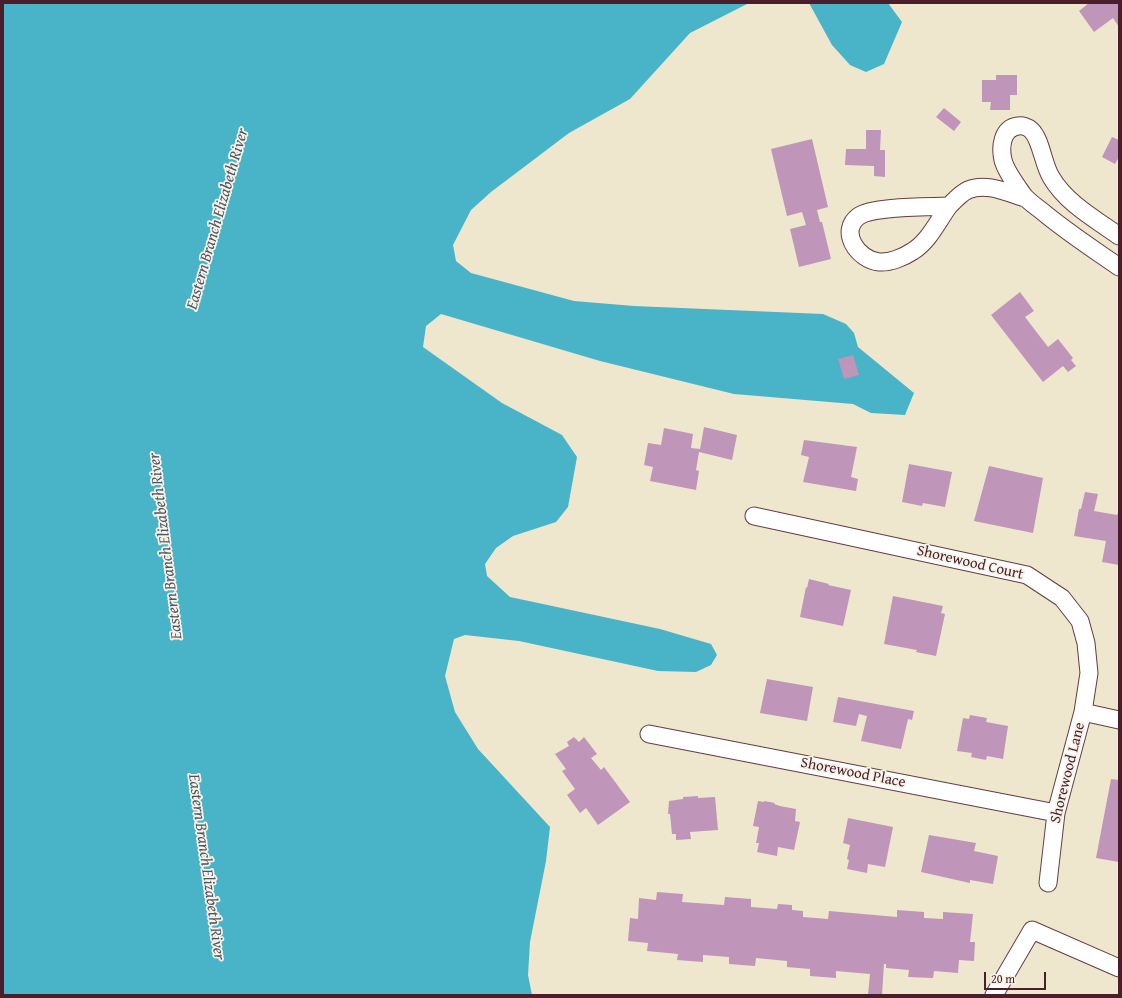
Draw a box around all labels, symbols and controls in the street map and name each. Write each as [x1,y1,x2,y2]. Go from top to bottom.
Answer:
water label: Eastern Branch Elizabeth River [183,126,253,312]
water label: Eastern Branch Elizabeth River [145,452,187,640]
street label: Shorewood Court [915,542,1025,584]
street label: Shorewood Lane [1047,721,1089,825]
street label: Shorewood Place [799,754,907,792]
water label: Eastern Branch Elizabeth River [183,773,229,961]
scale bar [986,964,1048,990]
text: 20 m [991,970,1015,987]

